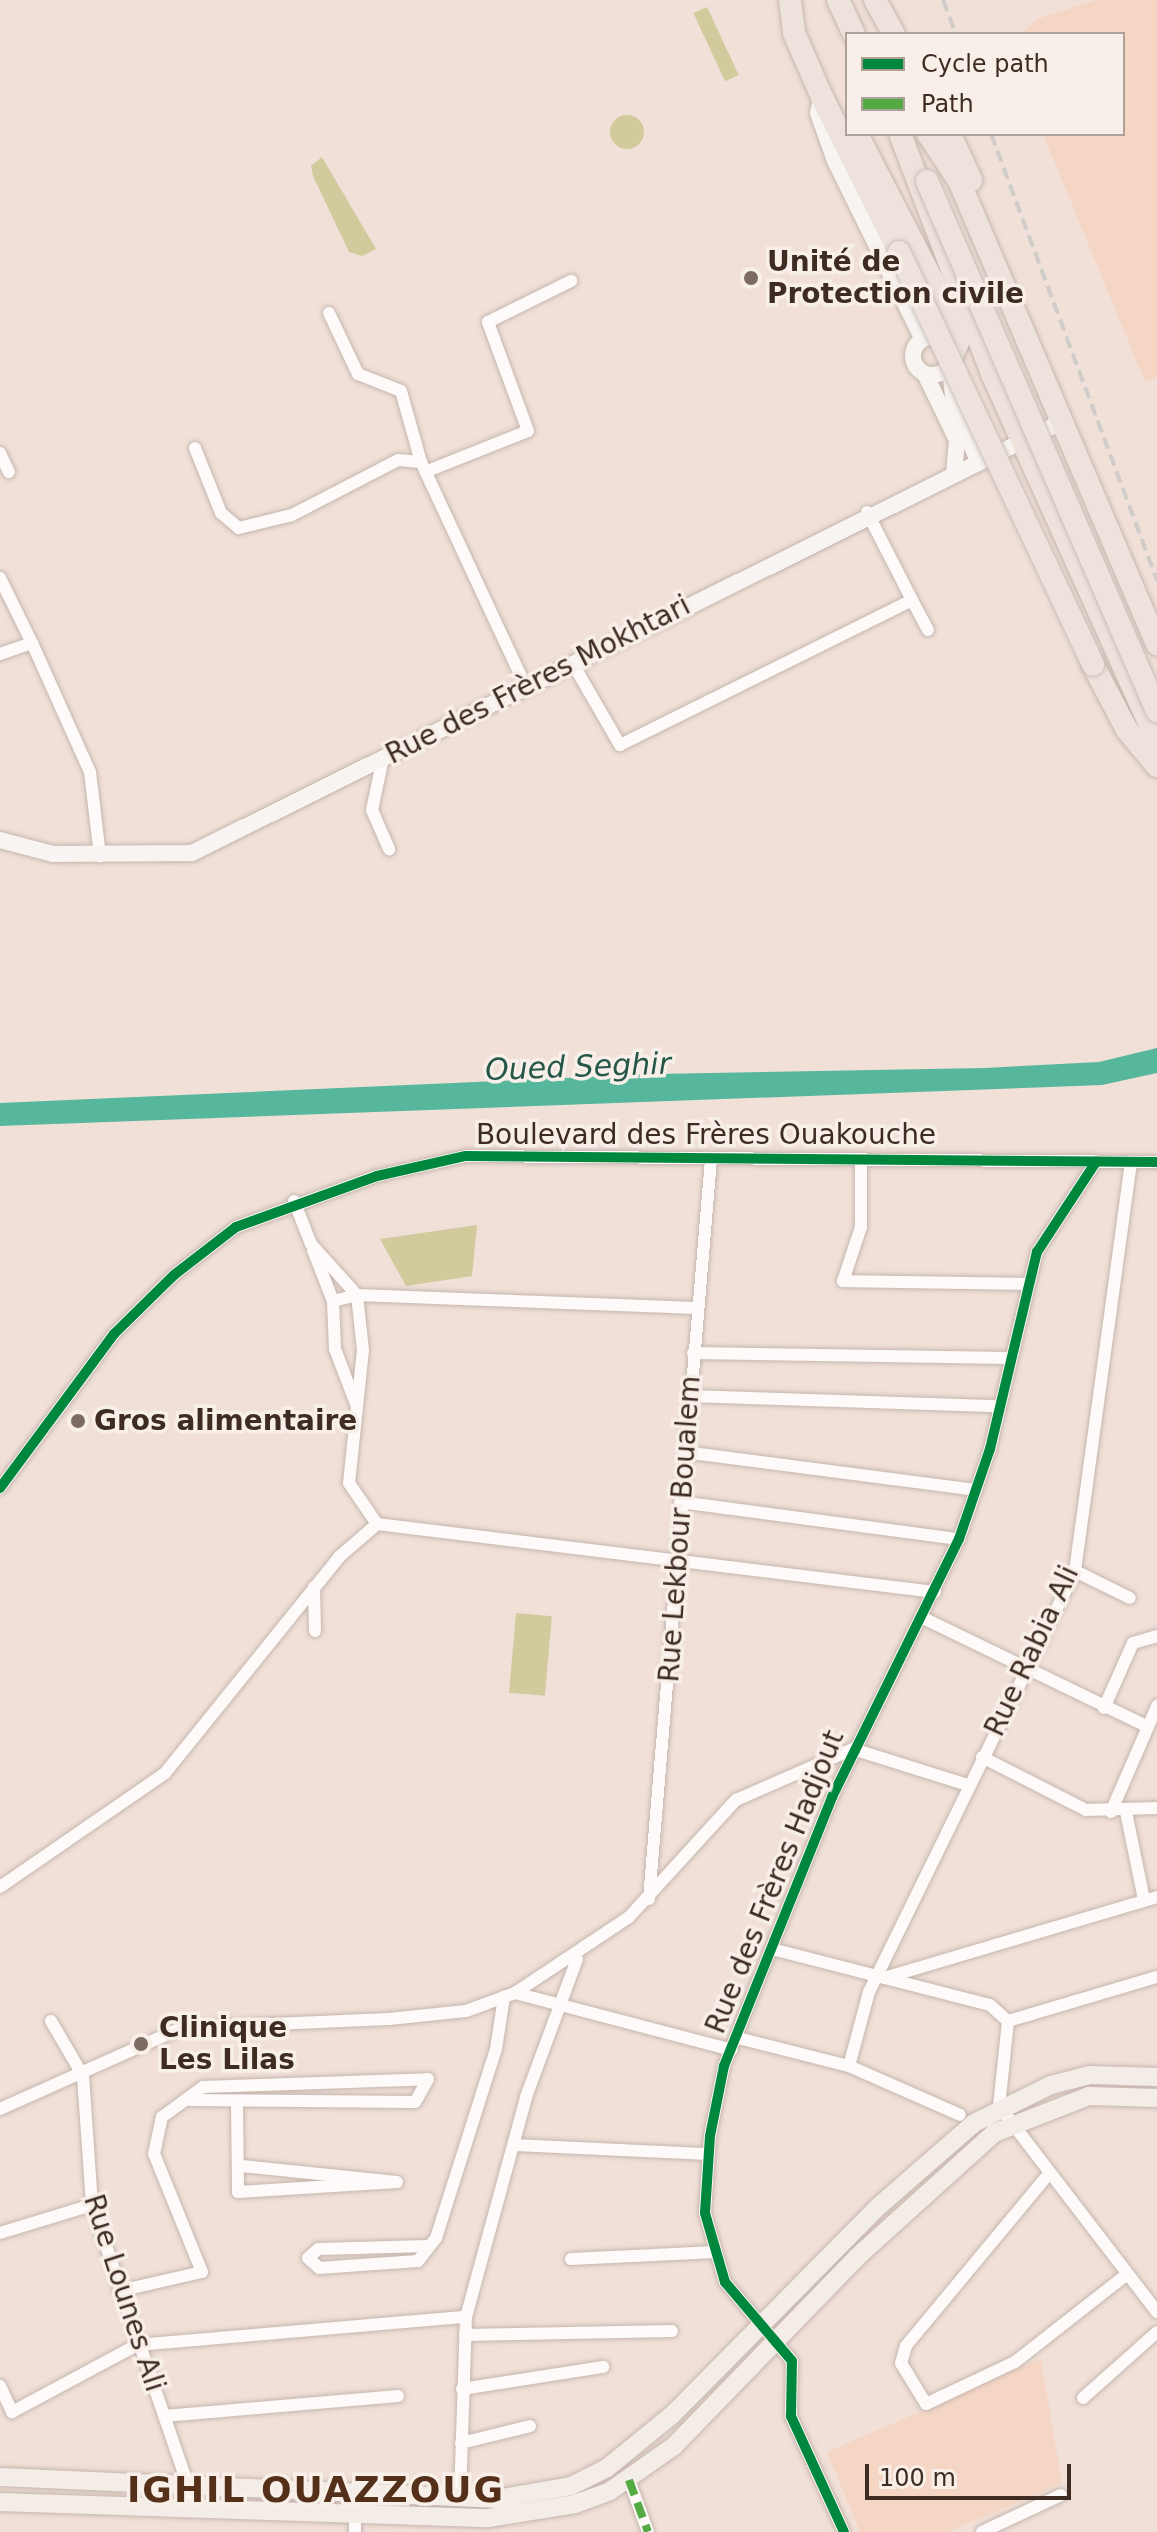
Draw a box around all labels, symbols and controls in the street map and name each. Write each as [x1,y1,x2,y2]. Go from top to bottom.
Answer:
legend [845,32,1125,136]
text: Cycle path [921,50,1049,78]
text: Path [921,90,974,118]
place label: Unité de Protection civile [767,245,1024,311]
marker: Unité de Protection civile [742,269,760,287]
street label: Rue des Frères Mokhtari [380,589,696,771]
water label: Oued Seghir [484,1046,672,1088]
street label: Boulevard des Frères Ouakouche [476,1118,936,1152]
street label: Rue Lekbour Boualem [653,1375,707,1683]
place label: Gros alimentaire [94,1404,357,1438]
marker: Gros alimentaire [69,1412,87,1430]
street label: Rue Rabia Ali [978,1560,1086,1742]
street label: Rue des Frères Hadjout [699,1726,851,2038]
place label: Clinique Les Lilas [159,2011,295,2077]
marker: Clinique Les Lilas [130,2033,152,2055]
street label: Rue Lounes Ali [76,2190,172,2396]
scale bar [869,2448,1075,2498]
text: 100 m [879,2464,956,2492]
district label: IGHIL OUAZZOUG [127,2468,505,2512]

